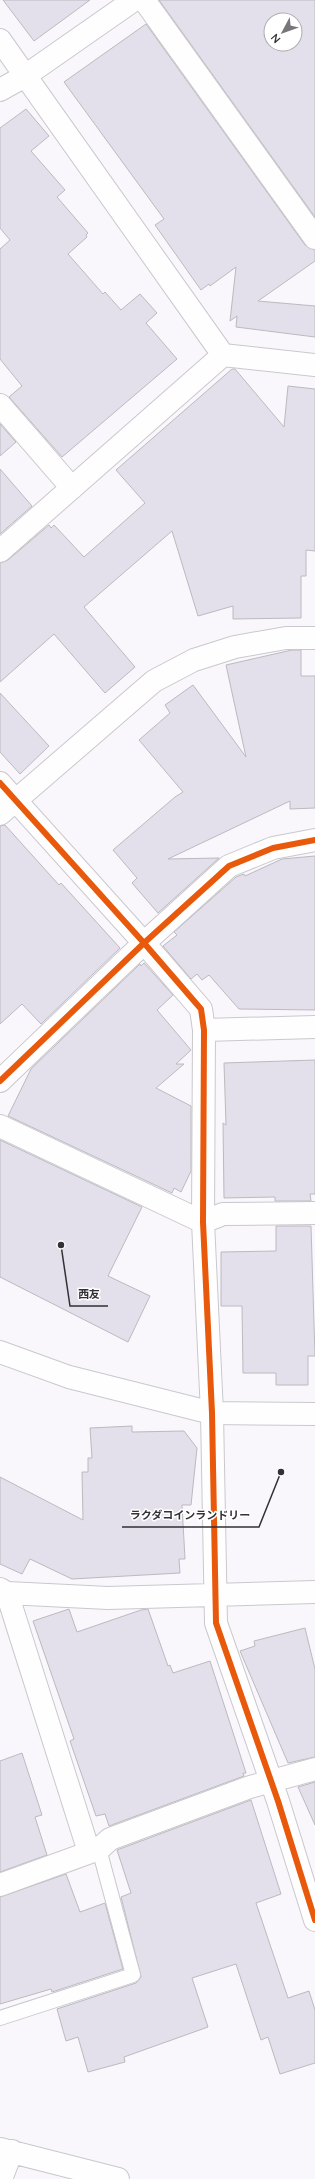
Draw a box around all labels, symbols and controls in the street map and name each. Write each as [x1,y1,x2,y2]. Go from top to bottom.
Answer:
north arrow [263,12,303,52]
text: N [268,31,283,46]
callout: 西友 [70,1283,108,1306]
text: 西友 [78,1287,100,1301]
callout: ラクダコインランドリー [122,1504,259,1527]
text: ラクダコインランドリー [130,1508,250,1522]

